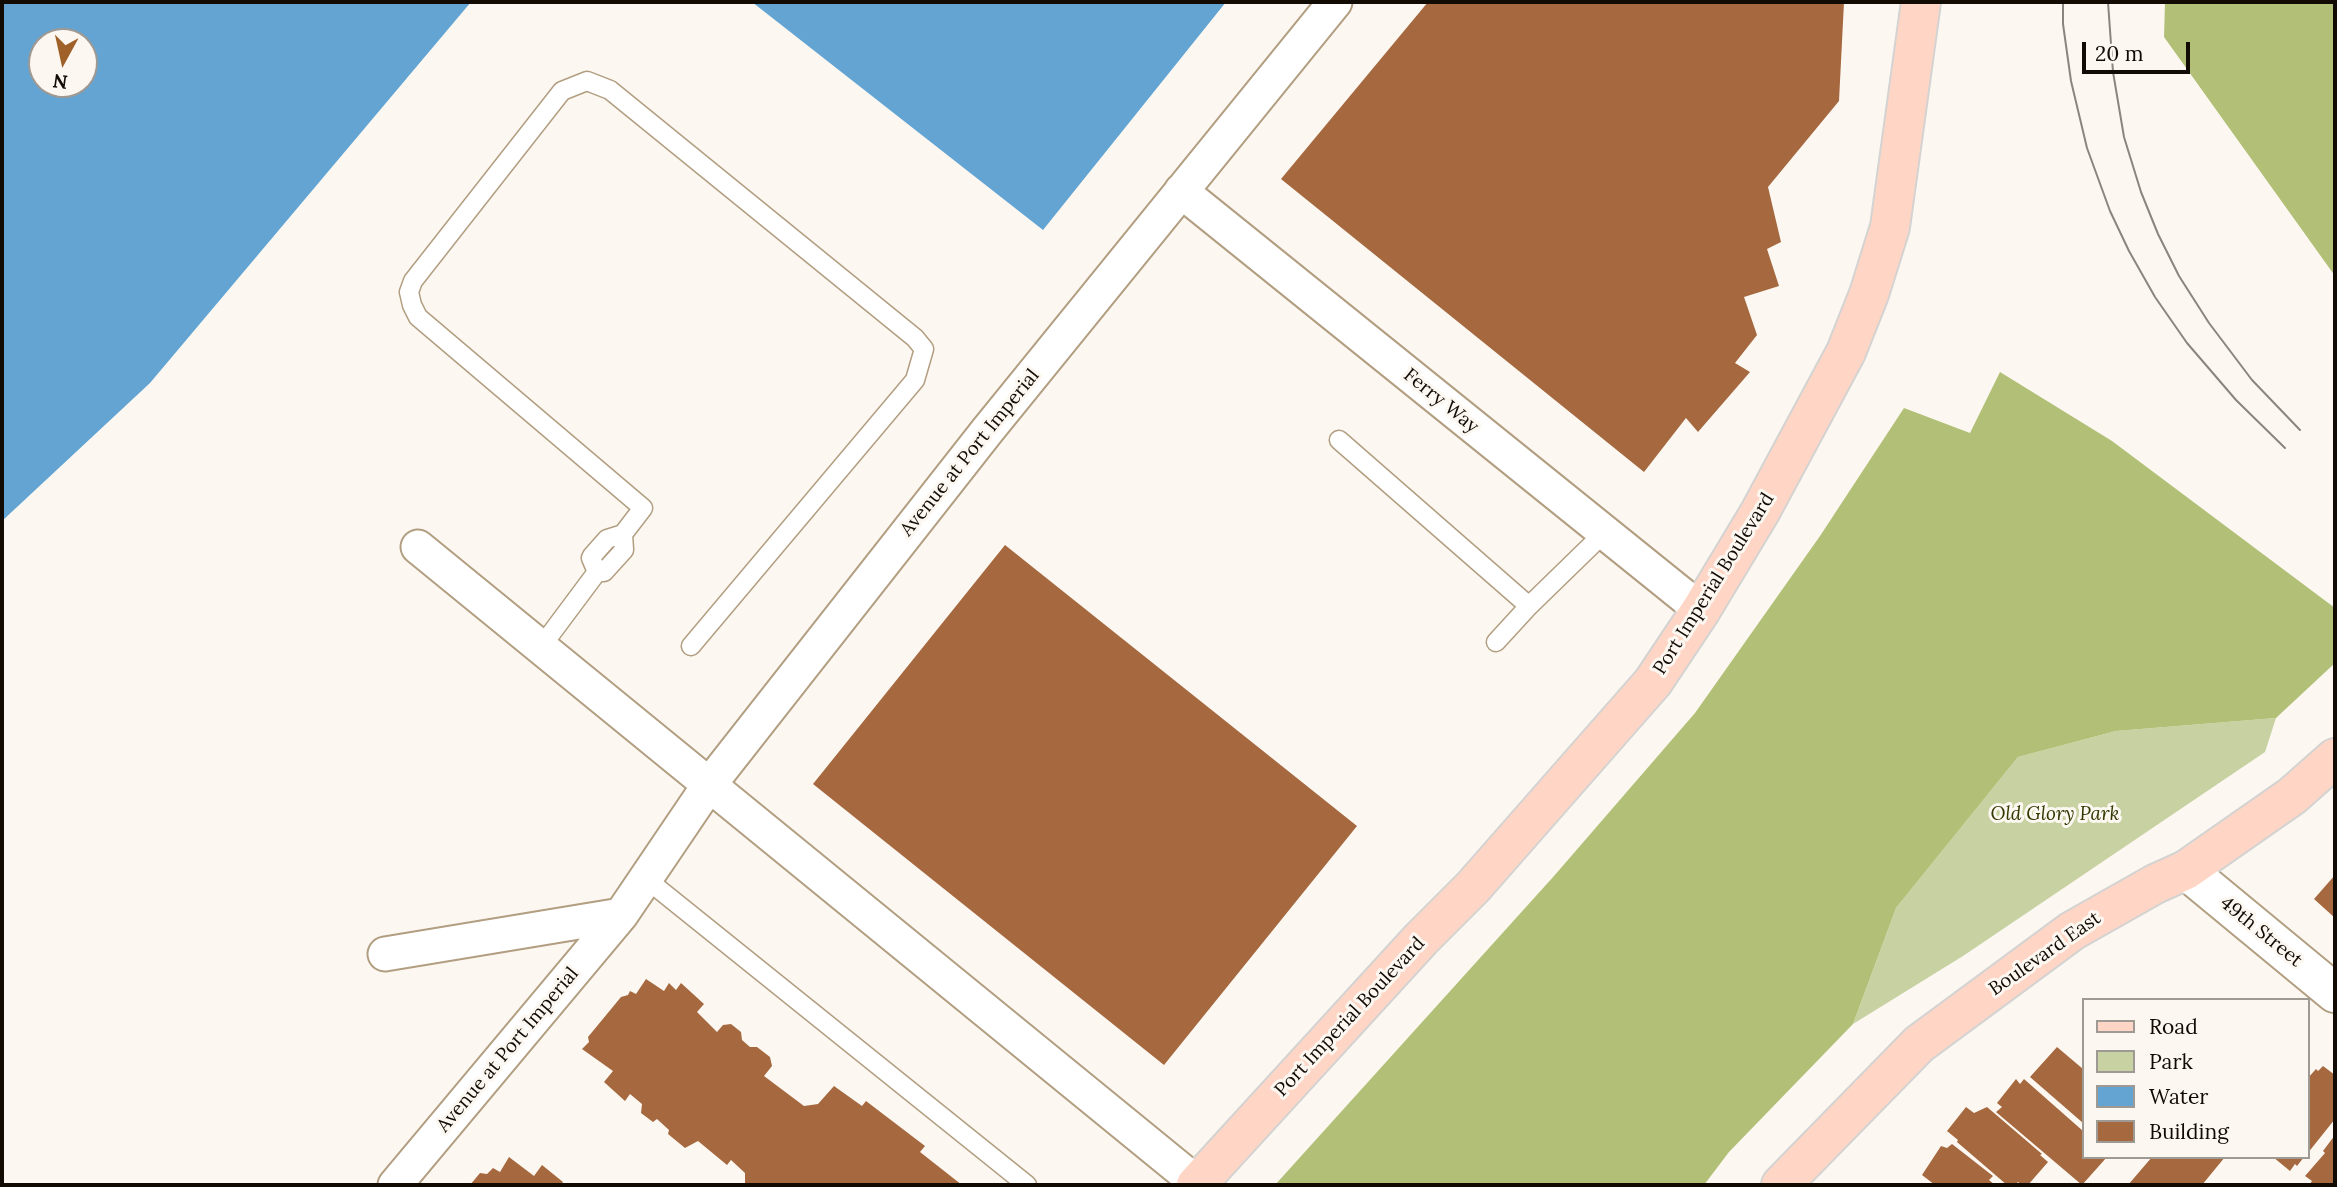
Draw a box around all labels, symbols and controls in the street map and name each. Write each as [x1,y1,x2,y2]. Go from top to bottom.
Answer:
north arrow [28,28,98,98]
scale bar [2085,28,2194,72]
text: 20 m [2095,40,2144,67]
text: N [51,69,69,95]
street label: Ferry Way [1399,364,1483,438]
street label: Avenue at Port Imperial [896,365,1044,541]
street label: Port Imperial Boulevard [1649,489,1779,679]
park label: Old Glory Park [1991,804,2119,826]
street label: 49th Street [2215,892,2307,972]
street label: Boulevard East [1985,907,2105,1001]
street label: Port Imperial Boulevard [1270,932,1430,1102]
street label: Avenue at Port Imperial [432,963,584,1137]
legend [2082,998,2309,1159]
text: Road [2149,1013,2198,1040]
text: Park [2149,1048,2193,1075]
text: Water [2149,1083,2208,1110]
text: Building [2149,1118,2229,1145]

